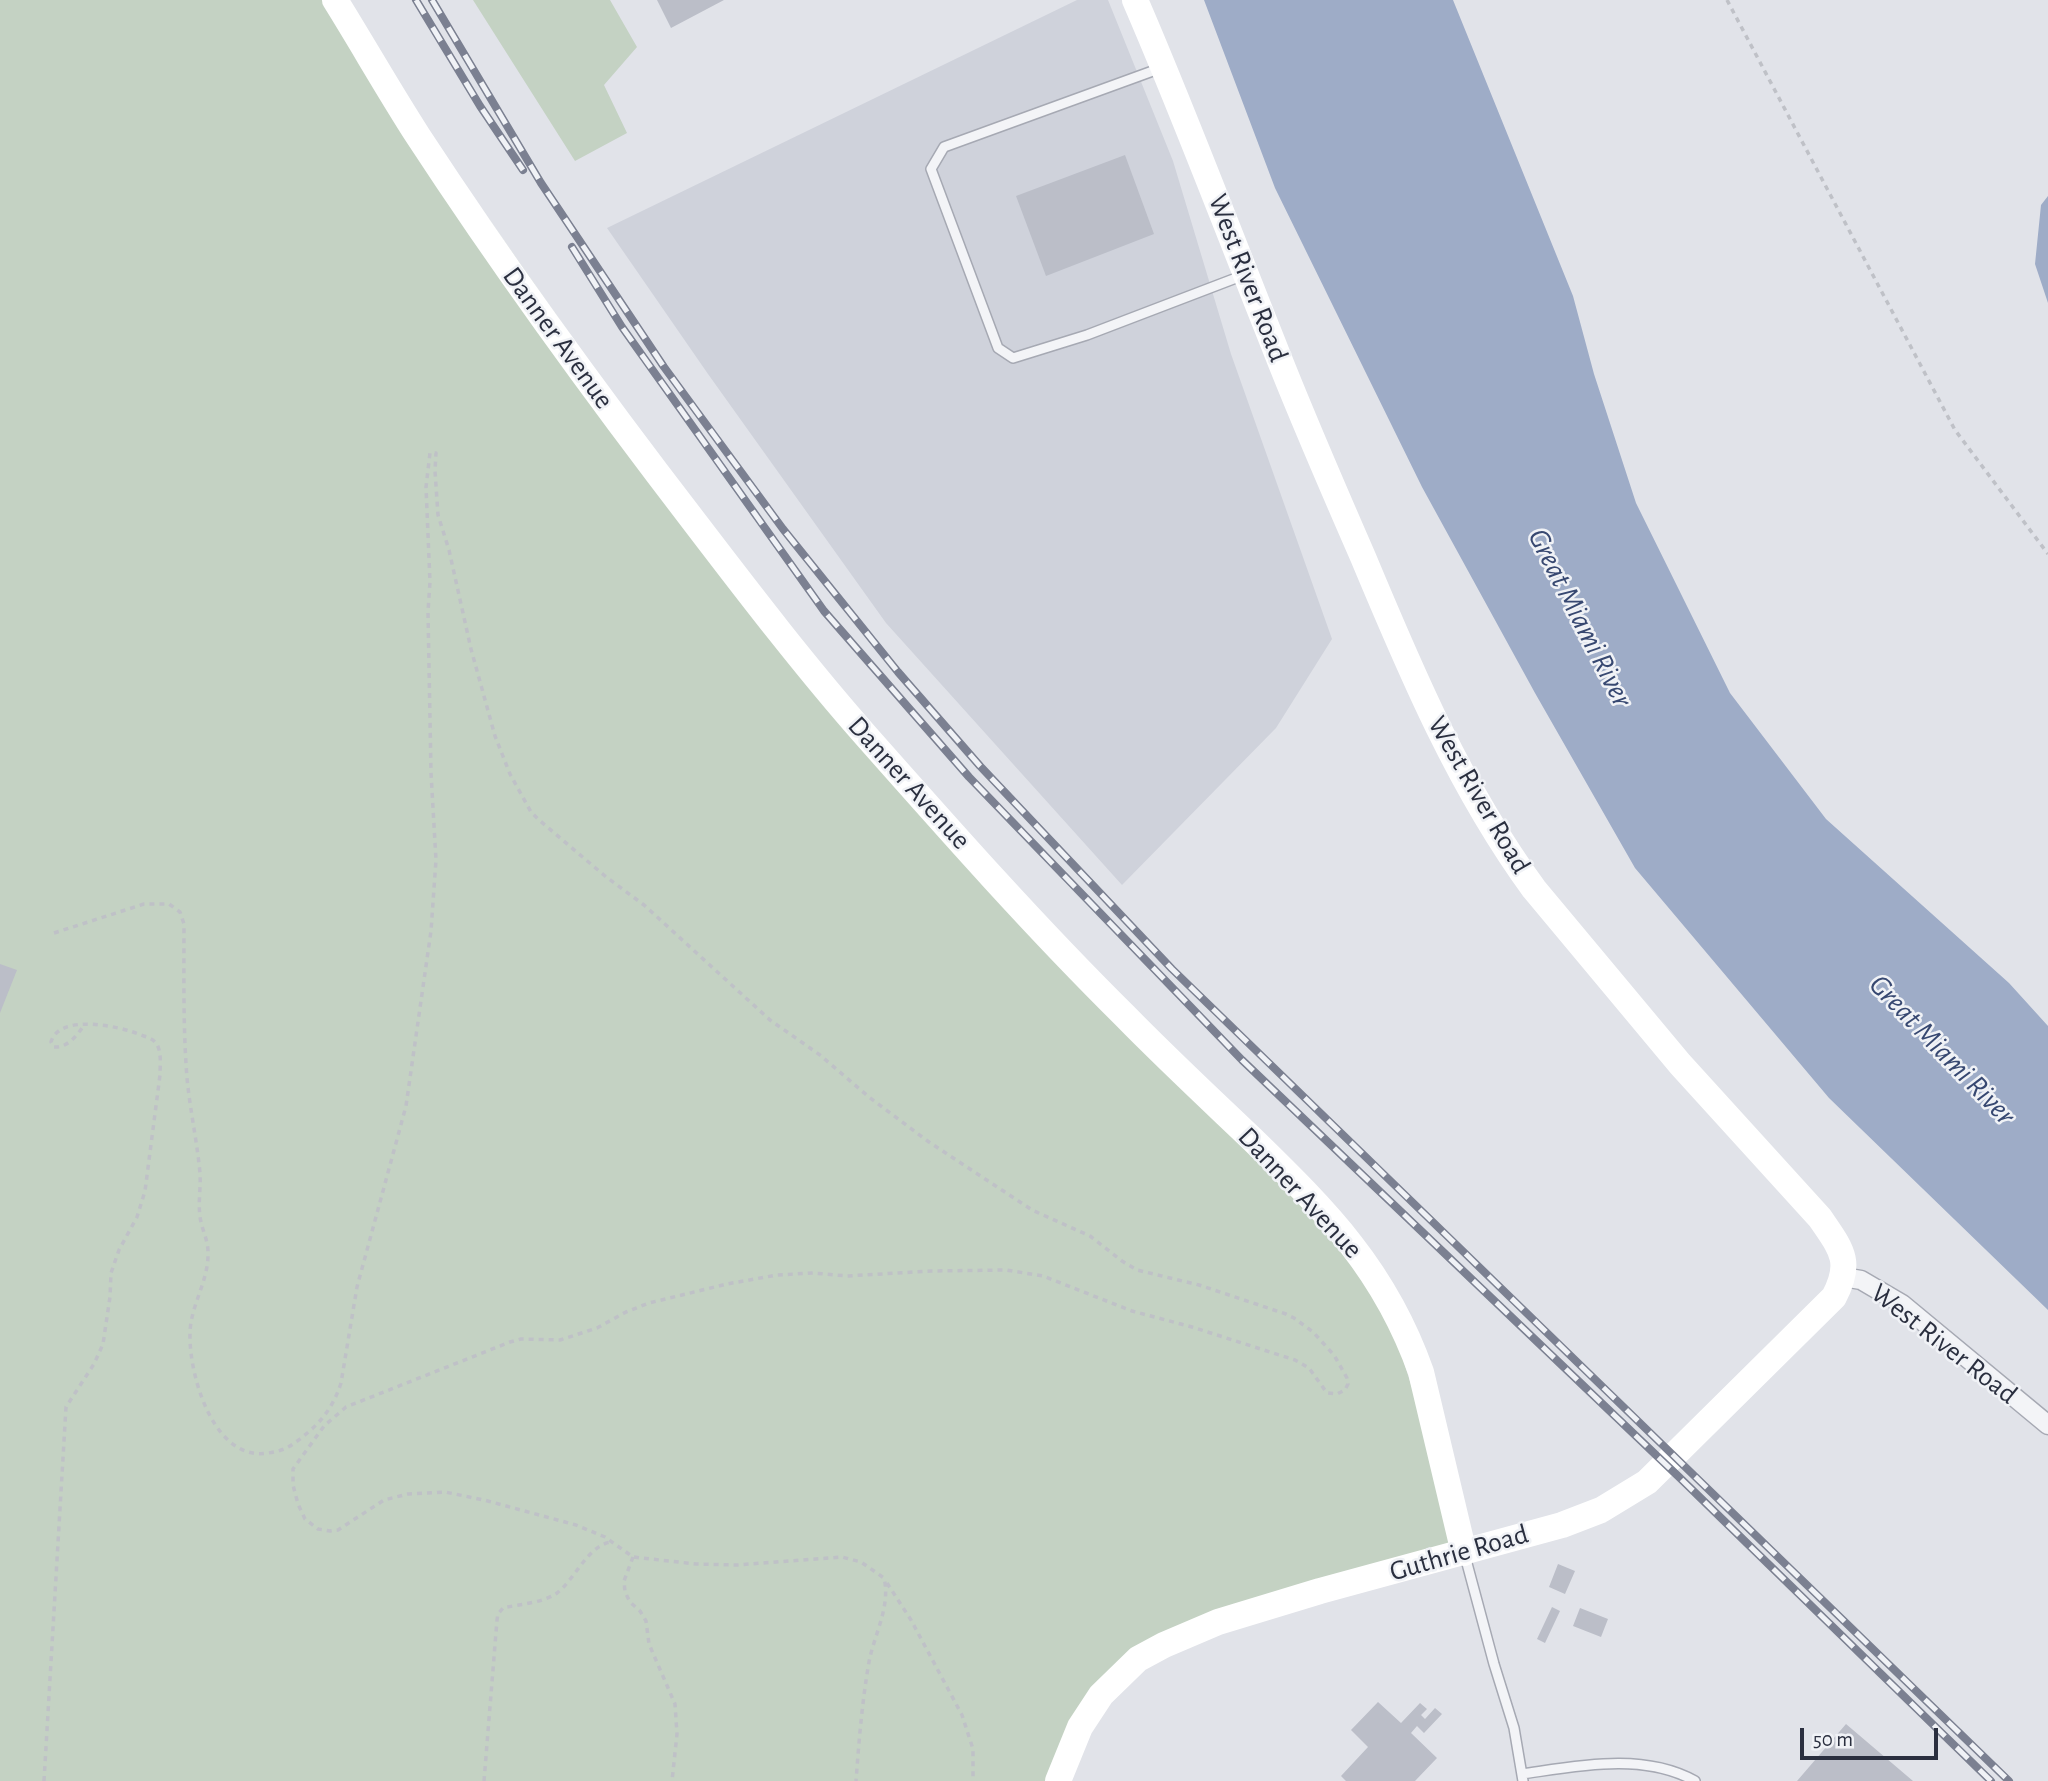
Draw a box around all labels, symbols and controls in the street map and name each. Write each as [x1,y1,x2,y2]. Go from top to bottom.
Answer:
street label: West River Road [1201,190,1295,366]
street label: Danner Avenue [495,260,621,416]
water label: Great Miami River [1520,523,1640,713]
street label: Danner Avenue [840,710,978,856]
street label: West River Road [1420,710,1538,880]
water label: Great Miami River [1861,967,2023,1133]
street label: Danner Avenue [1231,1120,1369,1266]
street label: West River Road [1864,1276,2024,1412]
street label: Guthrie Road [1386,1517,1532,1589]
scale bar [1803,1714,1941,1758]
text: 50 m [1813,1729,1853,1750]

